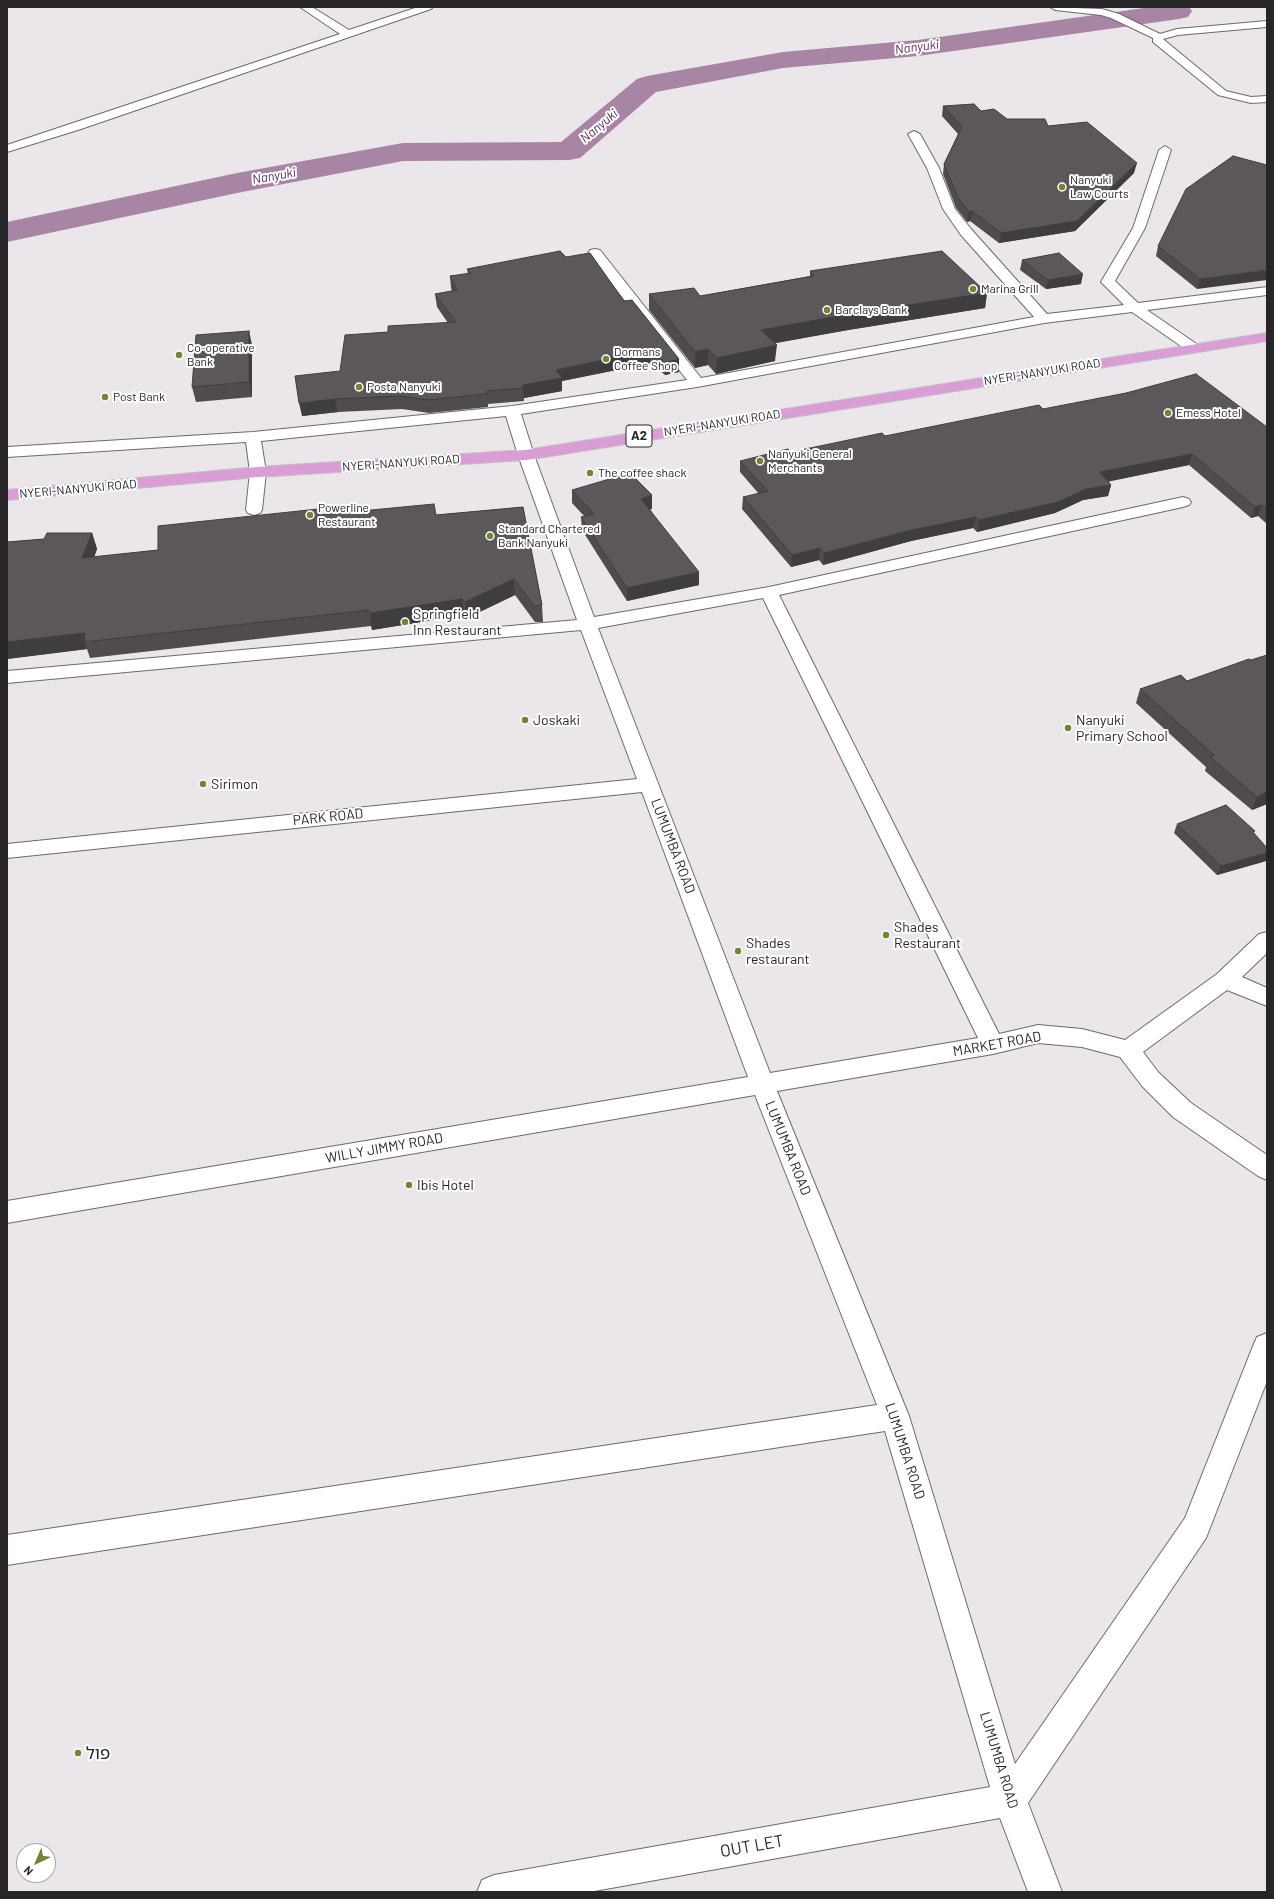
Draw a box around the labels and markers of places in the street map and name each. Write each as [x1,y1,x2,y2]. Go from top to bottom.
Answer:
place label: Nanyuki Law Courts [1070,173,1129,201]
marker: Nanyuki Law Courts [1057,182,1067,192]
place label: Marina Grill [981,282,1038,296]
marker: Marina Grill [968,284,978,294]
place label: Barclays Bank [835,303,907,317]
marker: Barclays Bank [822,305,832,315]
place label: Co-operative Bank [187,341,255,369]
place label: Dormans Coffee Shop [614,345,677,373]
marker: Co-operative Bank [174,350,184,360]
marker: Dormans Coffee Shop [601,354,611,364]
place label: Posta Nanyuki [367,380,441,394]
marker: Posta Nanyuki [354,382,364,392]
place label: Post Bank [113,390,165,404]
marker: Post Bank [100,392,110,402]
place label: Emess Hotel [1176,406,1241,420]
marker: Emess Hotel [1163,408,1173,418]
place label: Nanyuki General Merchants [768,447,852,475]
marker: Nanyuki General Merchants [755,456,765,466]
place label: The coffee shack [598,466,686,480]
marker: The coffee shack [585,468,595,478]
place label: Powerline Restaurant [318,501,376,529]
marker: Powerline Restaurant [305,510,315,520]
place label: Standard Chartered Bank Nanyuki [498,522,600,550]
marker: Standard Chartered Bank Nanyuki [485,531,495,541]
place label: Springfield Inn Restaurant [413,606,502,638]
marker: Springfield Inn Restaurant [400,617,410,627]
place label: Joskaki [533,712,580,728]
place label: Nanyuki Primary School [1076,712,1168,744]
marker: Joskaki [520,715,530,725]
marker: Nanyuki Primary School [1063,723,1073,733]
place label: Sirimon [211,776,258,792]
marker: Sirimon [198,779,208,789]
place label: Shades Restaurant [894,919,961,952]
marker: Shades Restaurant [881,930,891,940]
place label: Shades restaurant [746,935,810,968]
marker: Shades restaurant [733,946,743,956]
place label: Ibis Hotel [417,1177,474,1193]
marker: Ibis Hotel [404,1180,414,1190]
place label: פול [86,1743,110,1763]
marker: פול [73,1748,83,1758]

